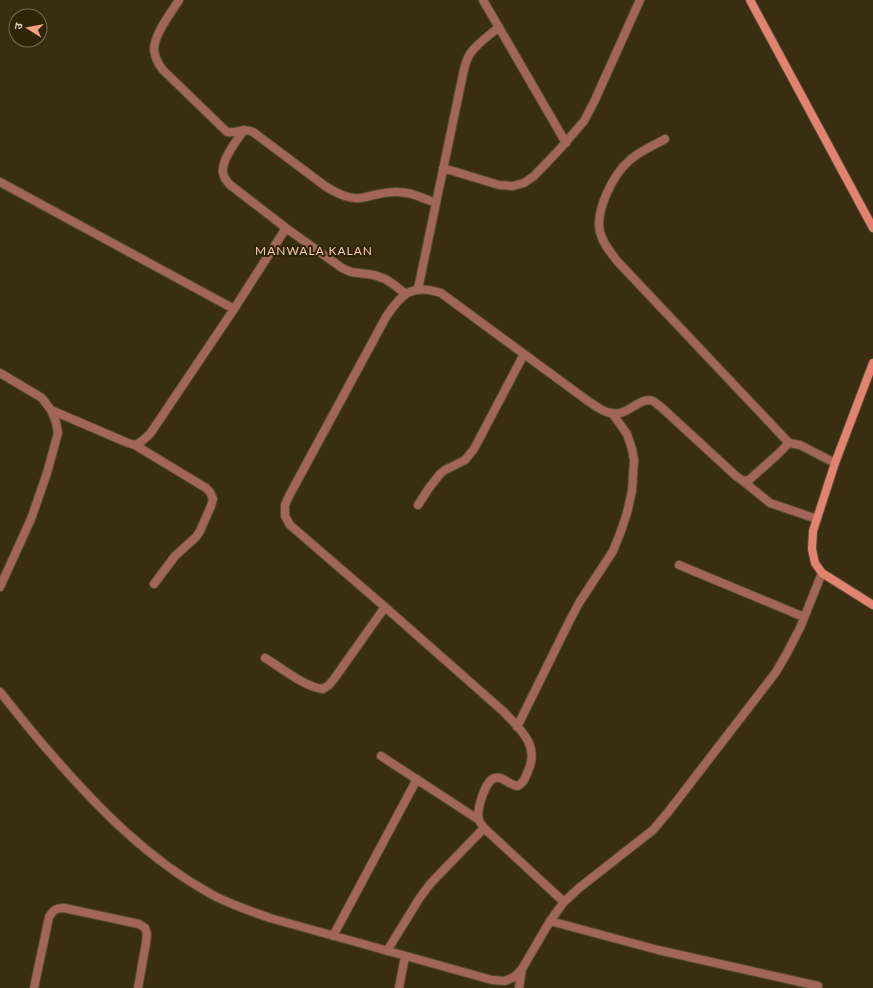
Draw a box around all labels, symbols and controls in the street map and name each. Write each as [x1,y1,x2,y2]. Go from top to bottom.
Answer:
north arrow [8,8,48,48]
text: उ [11,21,25,30]
district label: MANWALA KALAN [255,243,373,258]

